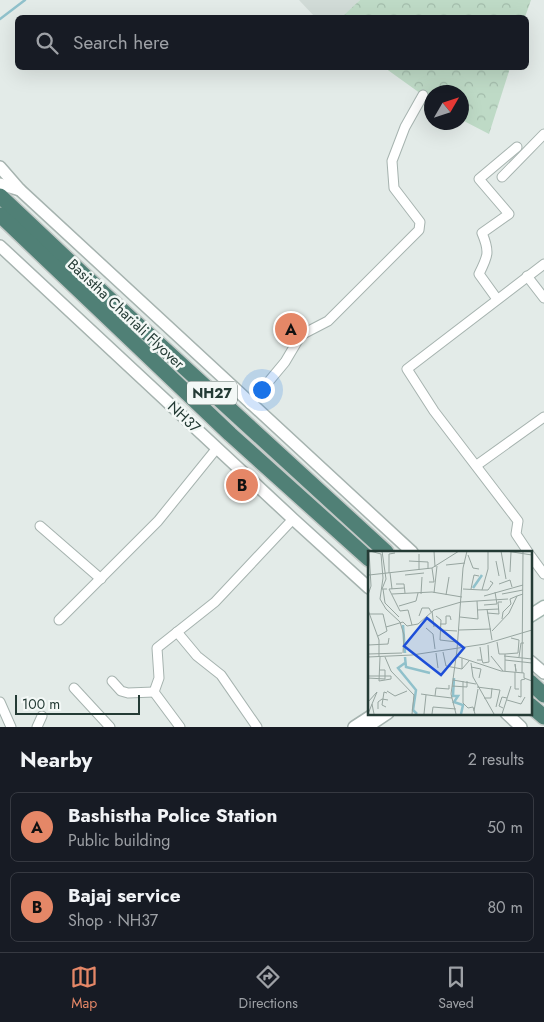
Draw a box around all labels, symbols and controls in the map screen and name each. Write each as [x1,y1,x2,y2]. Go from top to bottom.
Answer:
search box [15,15,529,70]
icon: search [33,29,61,57]
text: Search here [73,29,169,56]
north arrow [424,85,469,130]
street label: Basistha Chariali Flyover [63,254,190,375]
pin: A [275,310,307,348]
your location [249,377,275,403]
road number: NH27 [187,382,237,404]
street label: NH37 [163,396,206,438]
pin: B [226,466,258,504]
inset map [368,551,532,714]
scale bar [15,692,140,715]
text: 100 m [22,694,60,714]
text: Nearby [20,745,92,775]
text: 2 results [468,748,524,771]
text: Bashistha Police Station [68,802,277,829]
text: A [31,816,43,839]
text: 50 m [487,816,523,839]
text: Public building [68,829,170,852]
text: Bajaj service [68,882,181,909]
text: B [32,896,42,919]
text: 80 m [487,896,523,919]
text: Shop · NH37 [68,909,158,932]
tab: Map [70,963,98,1013]
tab: Directions [239,963,298,1013]
tab: Saved [438,963,474,1013]

